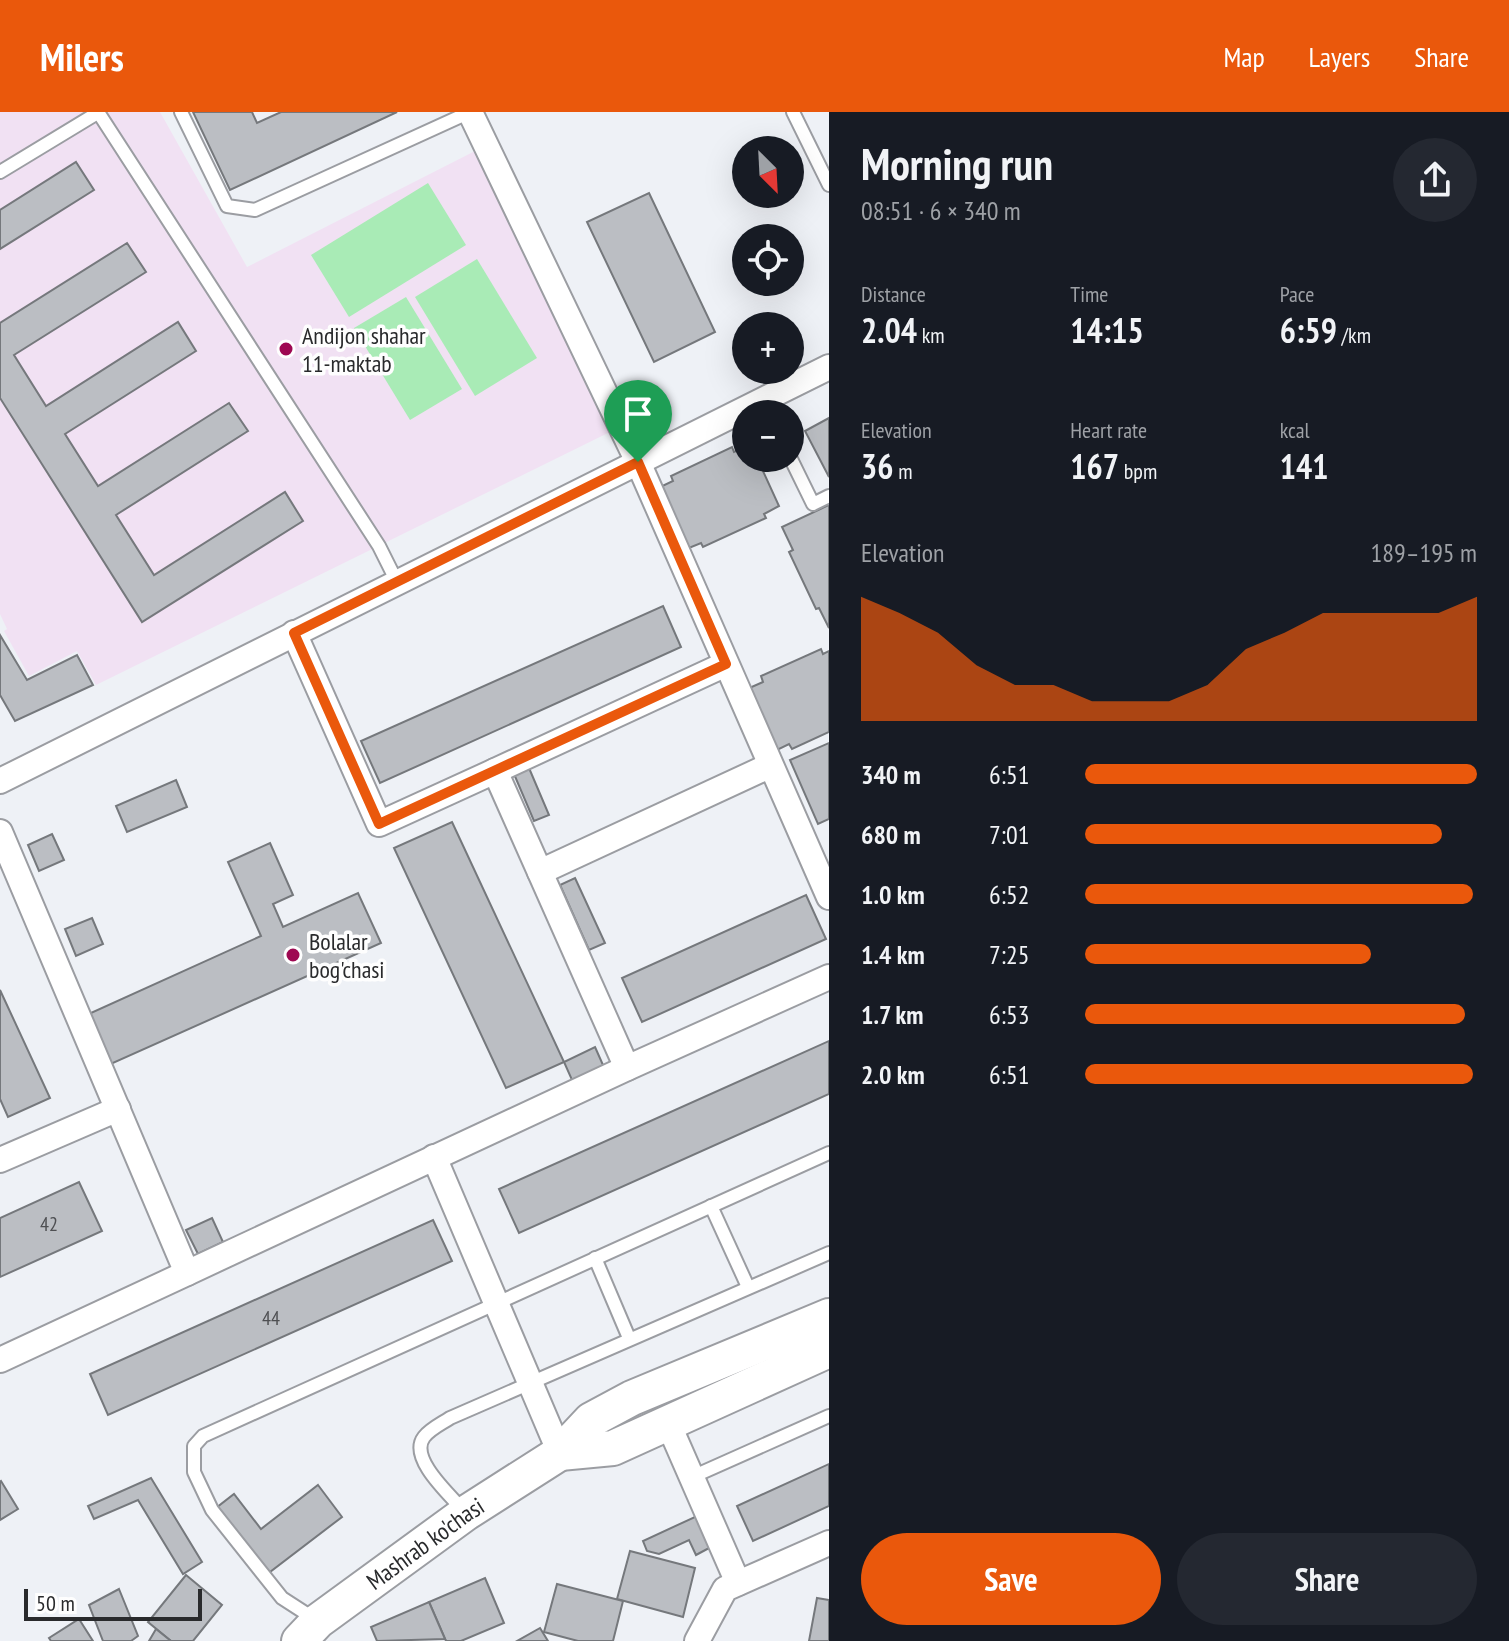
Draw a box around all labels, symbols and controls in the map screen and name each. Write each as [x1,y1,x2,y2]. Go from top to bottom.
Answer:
text: Milers [40,32,124,81]
text: Map [1223,38,1265,75]
text: Layers [1309,38,1370,75]
text: Share [1414,38,1469,75]
text: Morning run [861,135,1053,192]
north arrow [732,136,804,208]
map controls [732,136,804,472]
button: share [1393,138,1477,222]
text: 08:51 · 6 × 340 m [861,194,1021,227]
button: locate [732,224,804,296]
text: Distance [861,280,926,308]
text: Time [1070,280,1108,308]
text: Pace [1280,280,1314,308]
text: 2.04 [861,308,917,352]
text: 14:15 [1070,308,1144,352]
text: 6:59 [1280,308,1337,352]
button: + [732,312,804,384]
place label: Andijon shahar 11-maktab [302,320,426,379]
text: km [917,321,945,349]
text: /km [1337,321,1371,349]
marker: Andijon shahar 11-maktab [277,340,295,358]
pin [604,380,672,462]
icon: arrive [616,392,660,436]
button: − [732,400,804,472]
text: Elevation [861,416,932,444]
text: Heart rate [1070,416,1147,444]
text: kcal [1280,416,1310,444]
text: 36 [861,444,894,488]
text: 167 [1070,444,1119,488]
text: 141 [1280,444,1328,488]
text: m [894,457,913,485]
text: bpm [1119,457,1157,485]
text: Elevation [861,536,944,569]
text: 189–195 m [1371,536,1477,569]
text: 340 m [861,758,921,791]
text: 6:51 [989,758,1029,791]
text: 680 m [861,818,921,851]
text: 7:01 [989,818,1029,851]
text: 1.0 km [861,878,925,911]
text: 6:52 [989,878,1029,911]
place label: Bolalar bog'chasi [309,926,385,985]
text: 1.4 km [861,938,925,971]
text: 7:25 [989,938,1029,971]
marker: Bolalar bog'chasi [284,946,302,964]
text: 1.7 km [861,998,924,1031]
text: 6:53 [989,998,1029,1031]
text: 2.0 km [861,1058,925,1091]
text: 6:51 [989,1058,1029,1091]
house number: 42 [40,1211,58,1237]
house number: 44 [262,1305,280,1331]
street label: Mashrab ko'chasi [360,1490,490,1596]
button: Save [861,1533,1161,1625]
button: Share [1177,1533,1477,1625]
scale bar [24,1585,202,1621]
text: 50 m [36,1589,75,1617]

